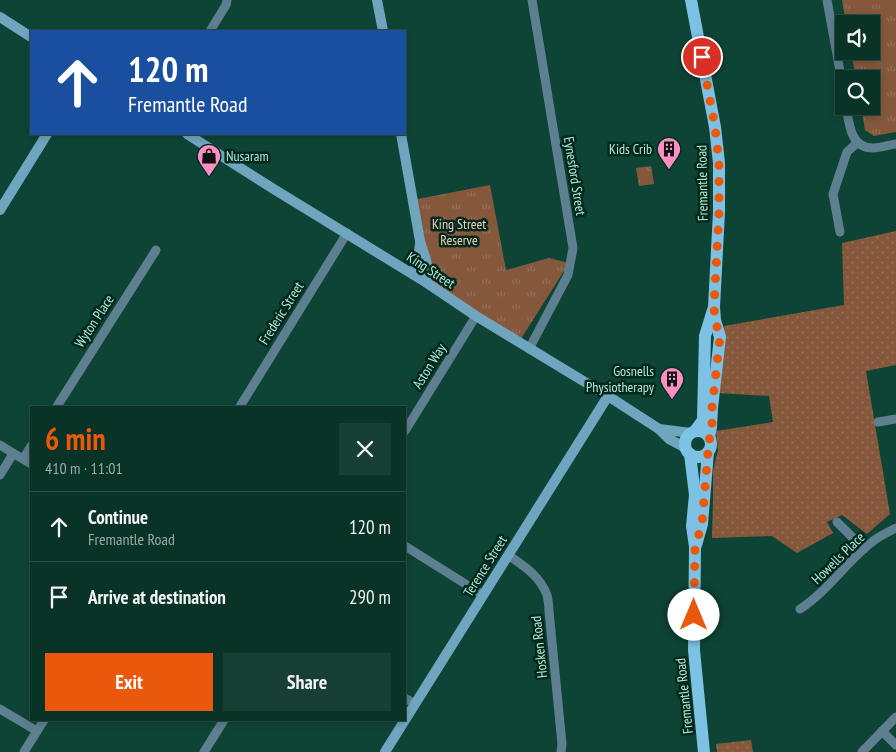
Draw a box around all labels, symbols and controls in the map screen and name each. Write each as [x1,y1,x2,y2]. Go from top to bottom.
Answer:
map controls [835,15,880,115]
button: sound [835,15,880,60]
pin [681,36,723,78]
icon: arrive [688,43,716,71]
text: 120 m [128,46,209,92]
icon: ahead [45,50,110,115]
button: search [835,70,880,115]
text: Fremantle Road [128,90,247,118]
street label: Eynesford Street [560,135,590,217]
building icon: Kids Crib [656,136,682,170]
place label: Kids Crib [609,140,652,158]
shop icon: Nusaram [196,143,222,177]
street label: Fremantle Road [692,145,712,221]
place label: Nusaram [226,147,269,165]
park label: King Street Reserve [432,215,486,249]
street label: King Street [403,248,459,292]
street label: Frederic Street [255,278,307,348]
street label: Wyton Place [70,291,118,351]
street label: Aston Way [408,339,450,392]
place label: Gosnells Physiotherapy [586,362,655,396]
building icon: Gosnells Physiotherapy [659,366,685,400]
text: 6 min [45,419,106,458]
button: close [339,423,391,475]
text: 410 m · 11:01 [45,458,123,478]
text: Continue [88,505,148,529]
icon: ahead [45,513,73,541]
text: 120 m [349,515,391,539]
street label: Howells Place [808,528,869,588]
text: Fremantle Road [88,529,175,549]
street label: Terence Street [459,532,511,600]
icon: arrive [45,583,73,611]
text: Arrive at destination [88,585,226,609]
text: 290 m [349,585,391,609]
position arrow [667,588,719,640]
street label: Hosken Road [527,615,551,679]
button: Exit [45,653,213,711]
button: Share [223,653,391,711]
street label: Fremantle Road [671,657,697,735]

